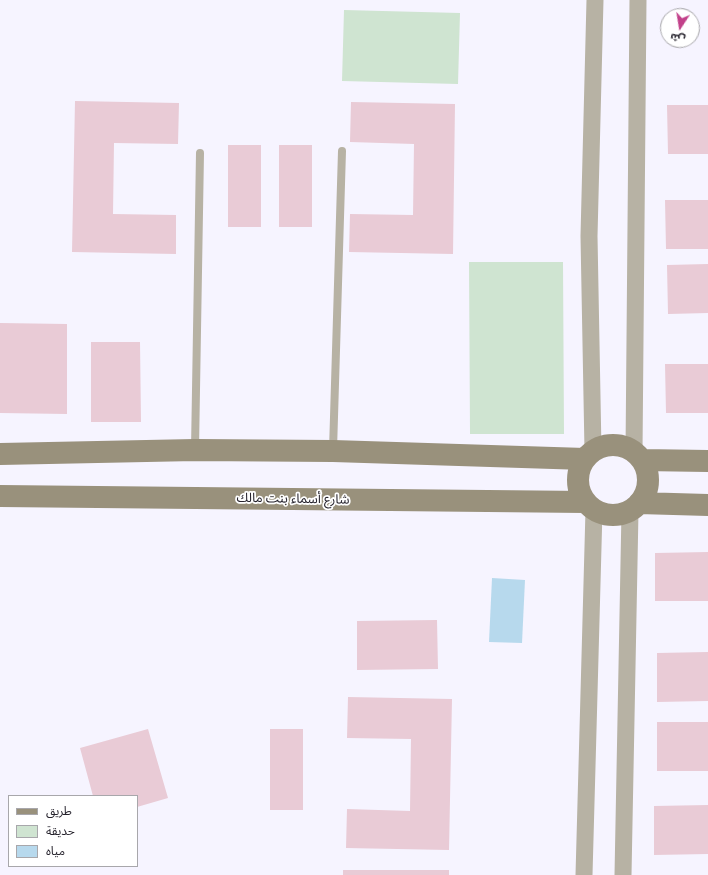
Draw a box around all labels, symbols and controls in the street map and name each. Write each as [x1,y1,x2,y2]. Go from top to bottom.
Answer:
north arrow [660,8,700,48]
text: ش [669,30,687,47]
street label: شارع أسماء بنت مالك [236,490,350,508]
legend [8,795,138,867]
text: طريق [46,803,72,818]
text: حديقة [46,823,75,838]
text: مياه [46,843,65,858]

